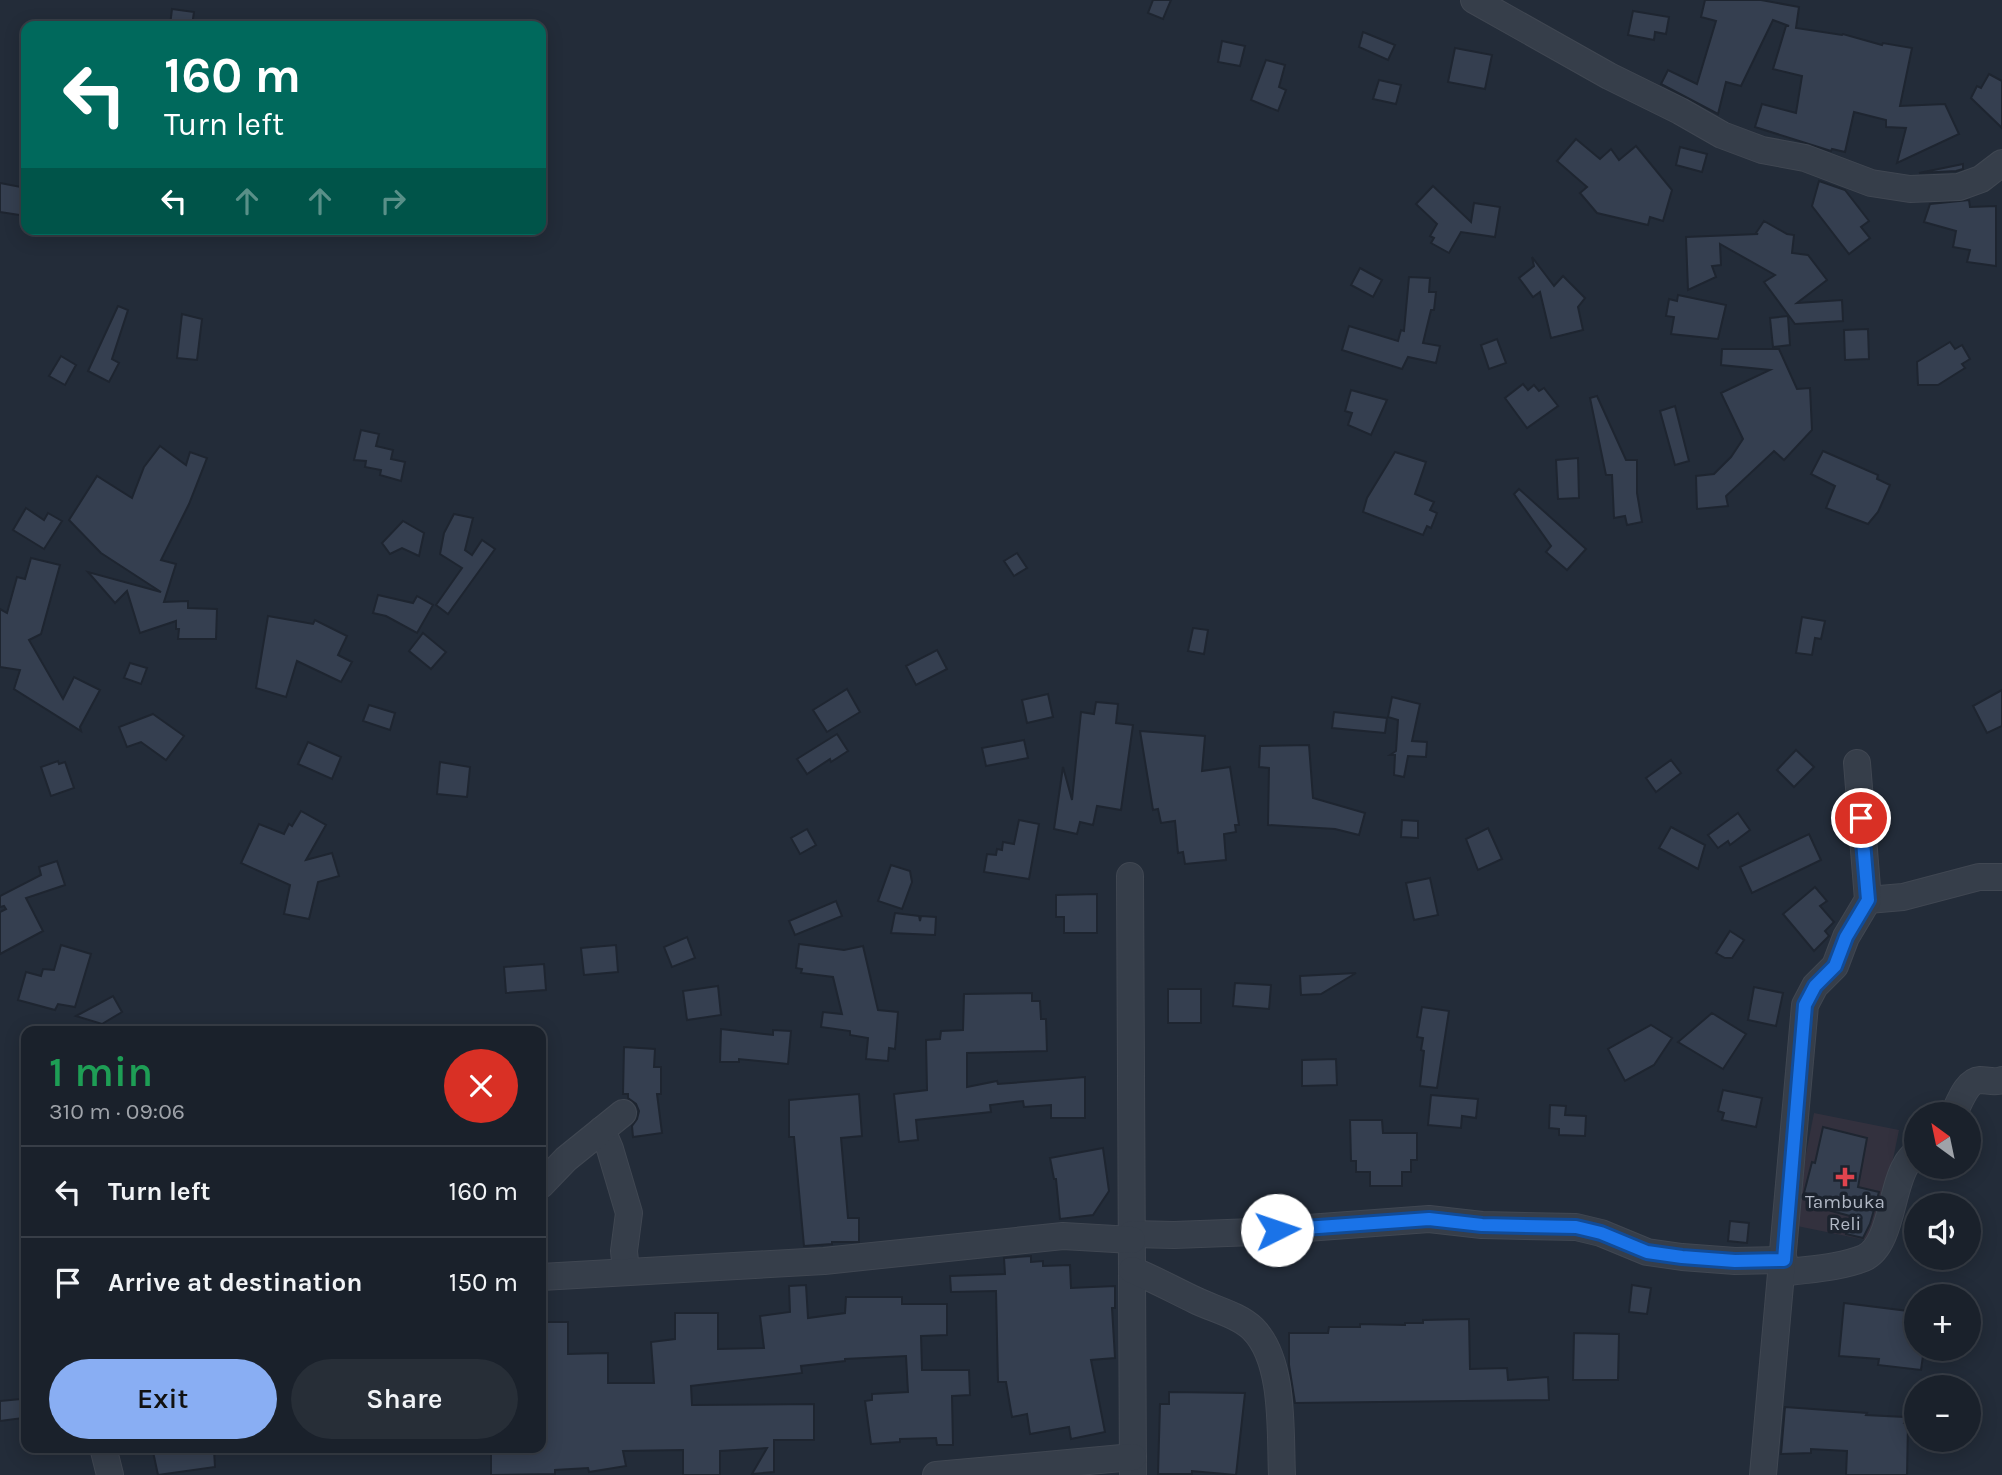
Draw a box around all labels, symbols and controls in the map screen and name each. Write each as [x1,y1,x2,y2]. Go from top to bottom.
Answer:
text: 160 m [164,47,301,104]
icon: left [49,49,140,140]
text: Turn left [164,106,284,143]
icon: left [155,182,193,220]
icon: ahead [228,182,266,220]
icon: ahead [301,182,339,220]
icon: right [374,182,412,220]
pin [1831,788,1891,848]
icon: arrive [1842,799,1880,837]
text: 1 min [49,1047,153,1097]
button: close [444,1049,518,1123]
text: 310 m · 09:06 [49,1098,185,1125]
north arrow [1904,1102,1981,1180]
map controls [1904,1102,1981,1452]
marker: Tambuka Reli [1835,1167,1855,1187]
icon: left [49,1173,87,1211]
text: Turn left [108,1176,210,1207]
text: 160 m [449,1176,518,1207]
place label: Tambuka Reli [1805,1191,1885,1235]
position arrow [1240,1193,1314,1267]
button: sound [1904,1193,1981,1270]
icon: arrive [49,1264,87,1302]
text: Arrive at destination [108,1267,362,1298]
text: 150 m [449,1267,518,1298]
button: + [1904,1284,1981,1361]
button: Exit [49,1359,277,1439]
button: Share [291,1359,518,1439]
button: − [1904,1375,1981,1452]

